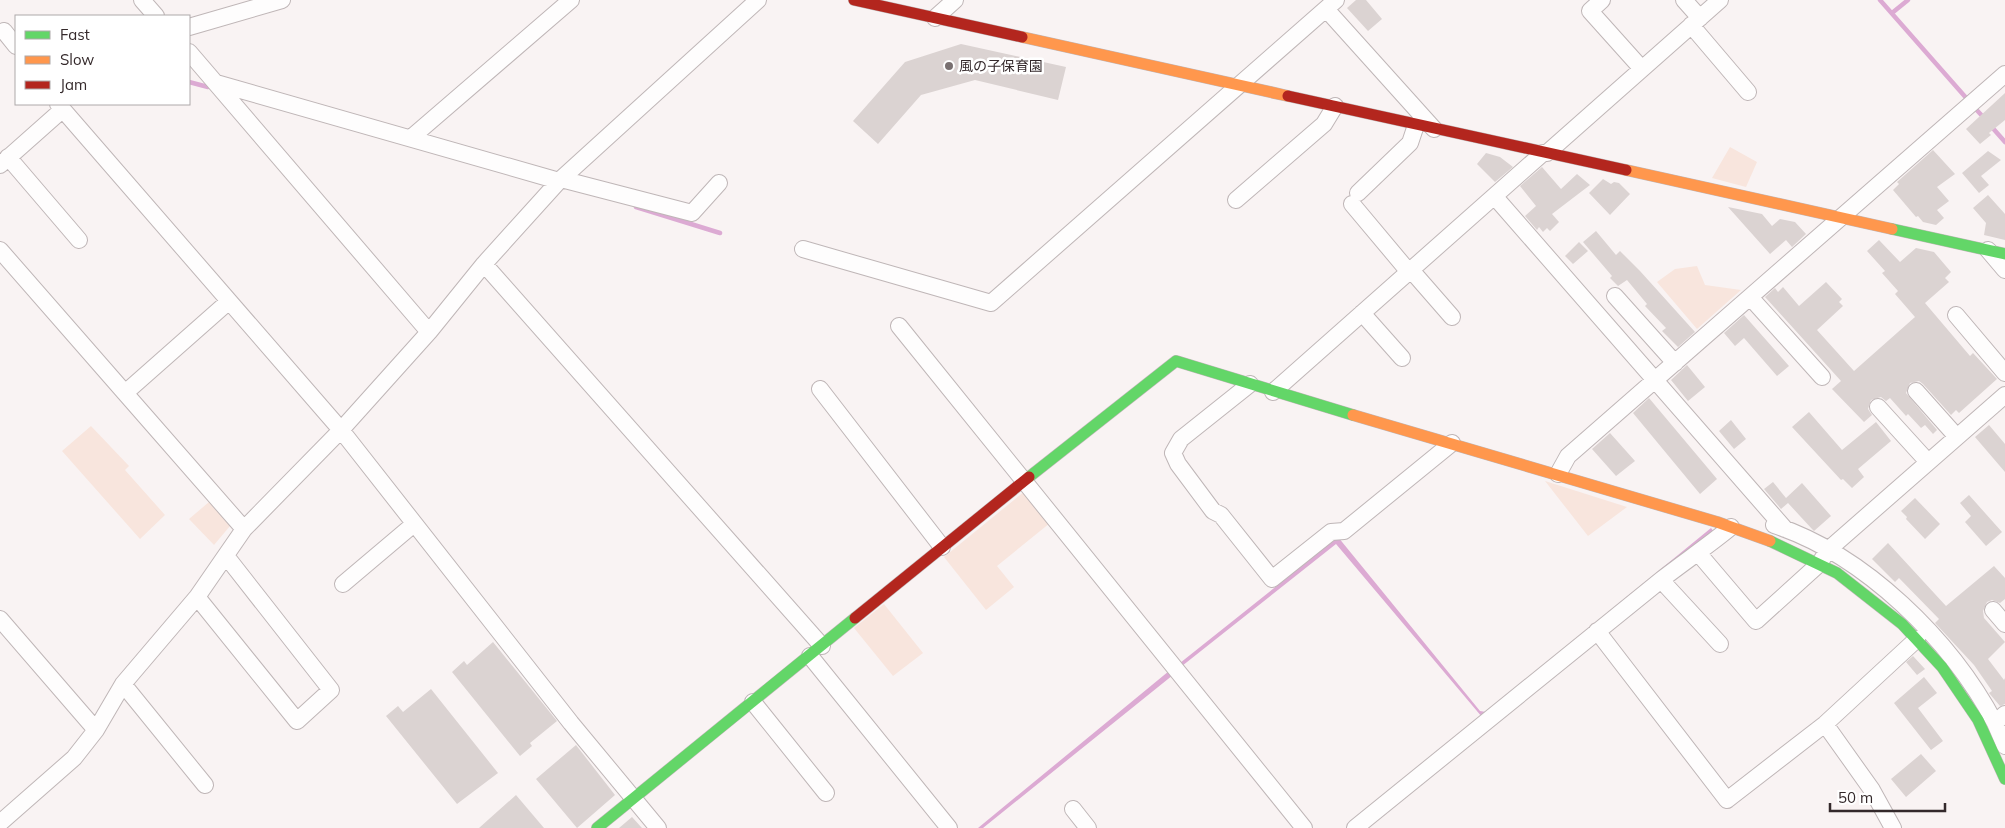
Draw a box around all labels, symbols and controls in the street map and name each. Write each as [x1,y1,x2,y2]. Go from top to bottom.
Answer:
legend [15,15,190,105]
text: Fast [60,25,90,44]
text: Slow [60,50,94,69]
place label: 風の子保育園 [959,57,1043,75]
marker: 風の子保育園 [943,60,955,72]
text: Jam [60,75,87,94]
scale bar [1830,780,1945,812]
text: 50 m [1838,788,1873,807]

